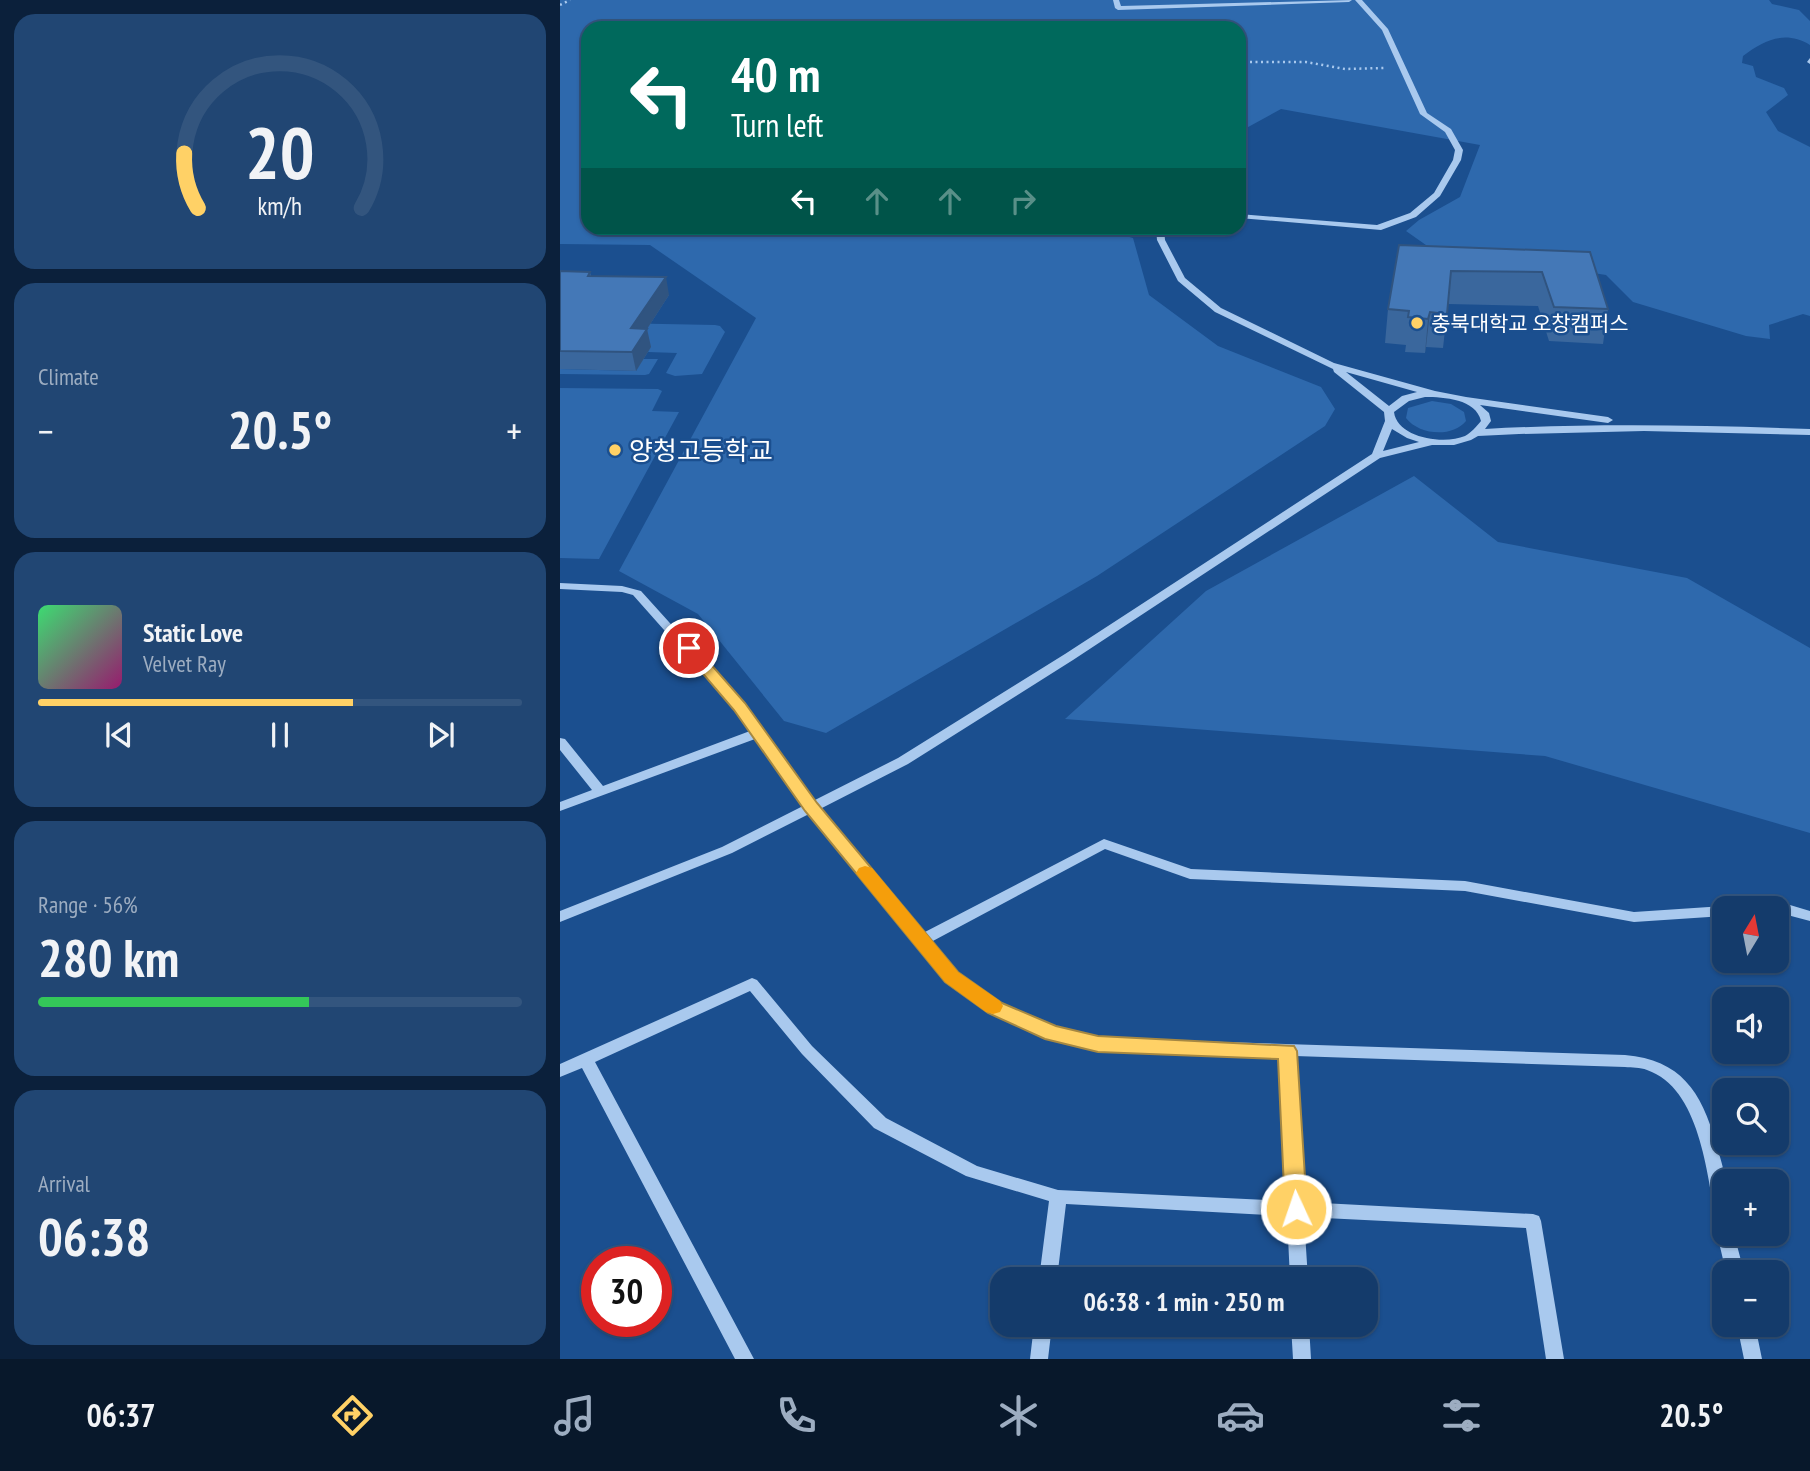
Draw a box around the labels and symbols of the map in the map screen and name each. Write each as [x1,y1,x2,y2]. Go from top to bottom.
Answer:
place label: 충북대학교 오창캠퍼스 [1431,310,1629,337]
marker: 충북대학교 오창캠퍼스 [1409,315,1425,331]
place label: 양청고등학교 [629,434,773,467]
marker: 양청고등학교 [607,442,623,458]
pin [659,618,719,678]
north arrow [1712,896,1788,973]
position arrow [1259,1172,1333,1246]
speed limit sign: 30 [581,1246,672,1337]

